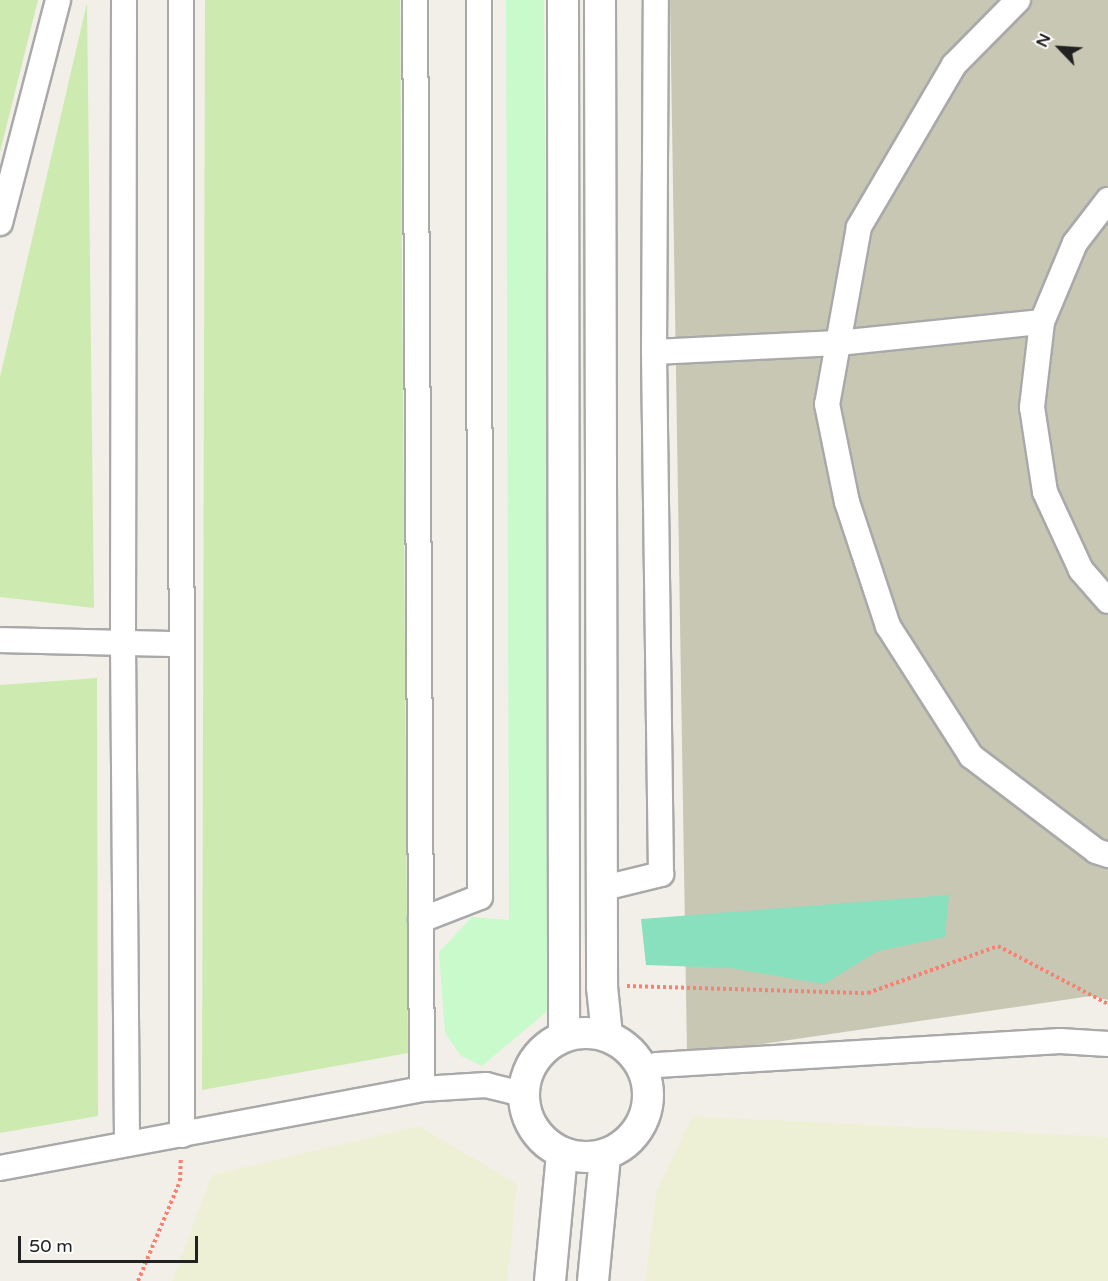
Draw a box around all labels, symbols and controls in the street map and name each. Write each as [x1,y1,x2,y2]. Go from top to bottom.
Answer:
north arrow [1030,18,1090,78]
text: N [1032,30,1055,50]
scale bar [21,1224,201,1262]
text: 50 m [29,1235,73,1257]

